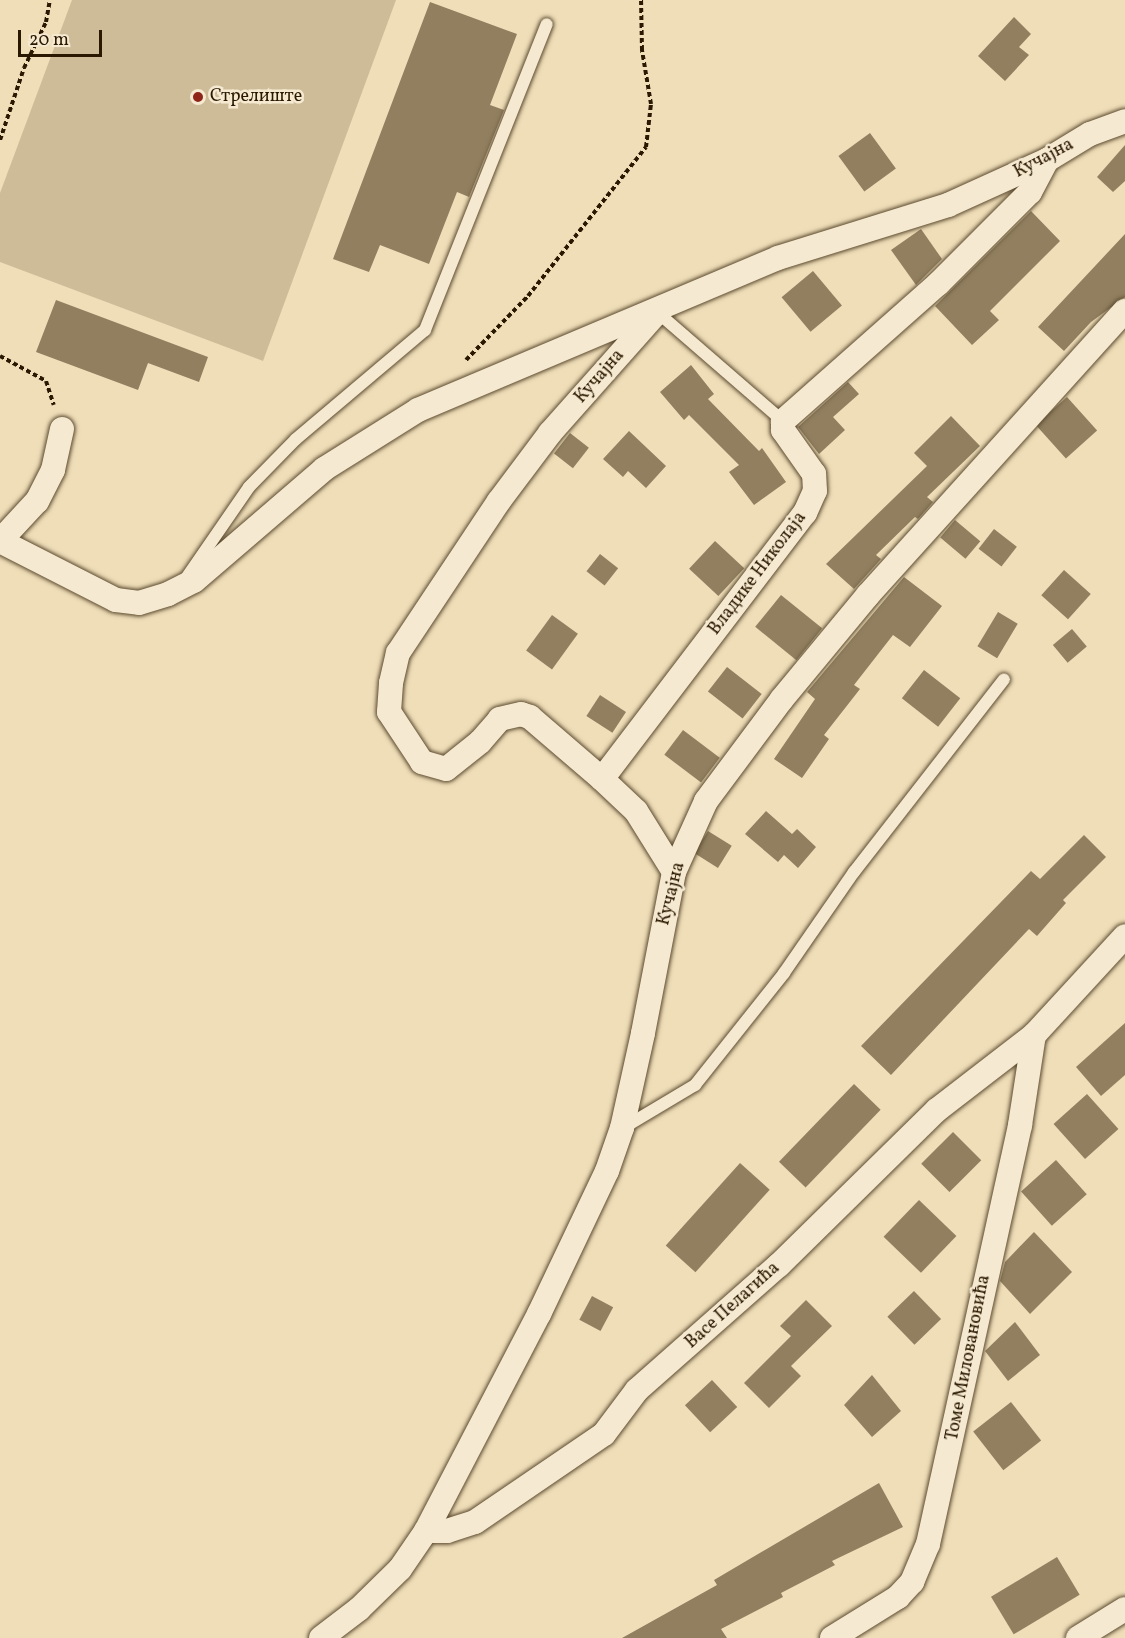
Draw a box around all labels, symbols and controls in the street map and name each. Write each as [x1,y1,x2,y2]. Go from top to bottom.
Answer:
scale bar [21,18,105,56]
text: 20 m [29,28,69,53]
place label: Стрелиште [210,86,302,108]
marker: Стрелиште [191,90,205,104]
street label: Кучајна [1010,134,1078,184]
street label: Кучајна [571,346,629,408]
street label: Владике Николаја [705,508,811,640]
street label: Кучајна [654,860,690,928]
street label: Васе Пелагића [681,1258,785,1354]
street label: Томе Миловановића [942,1273,996,1443]

